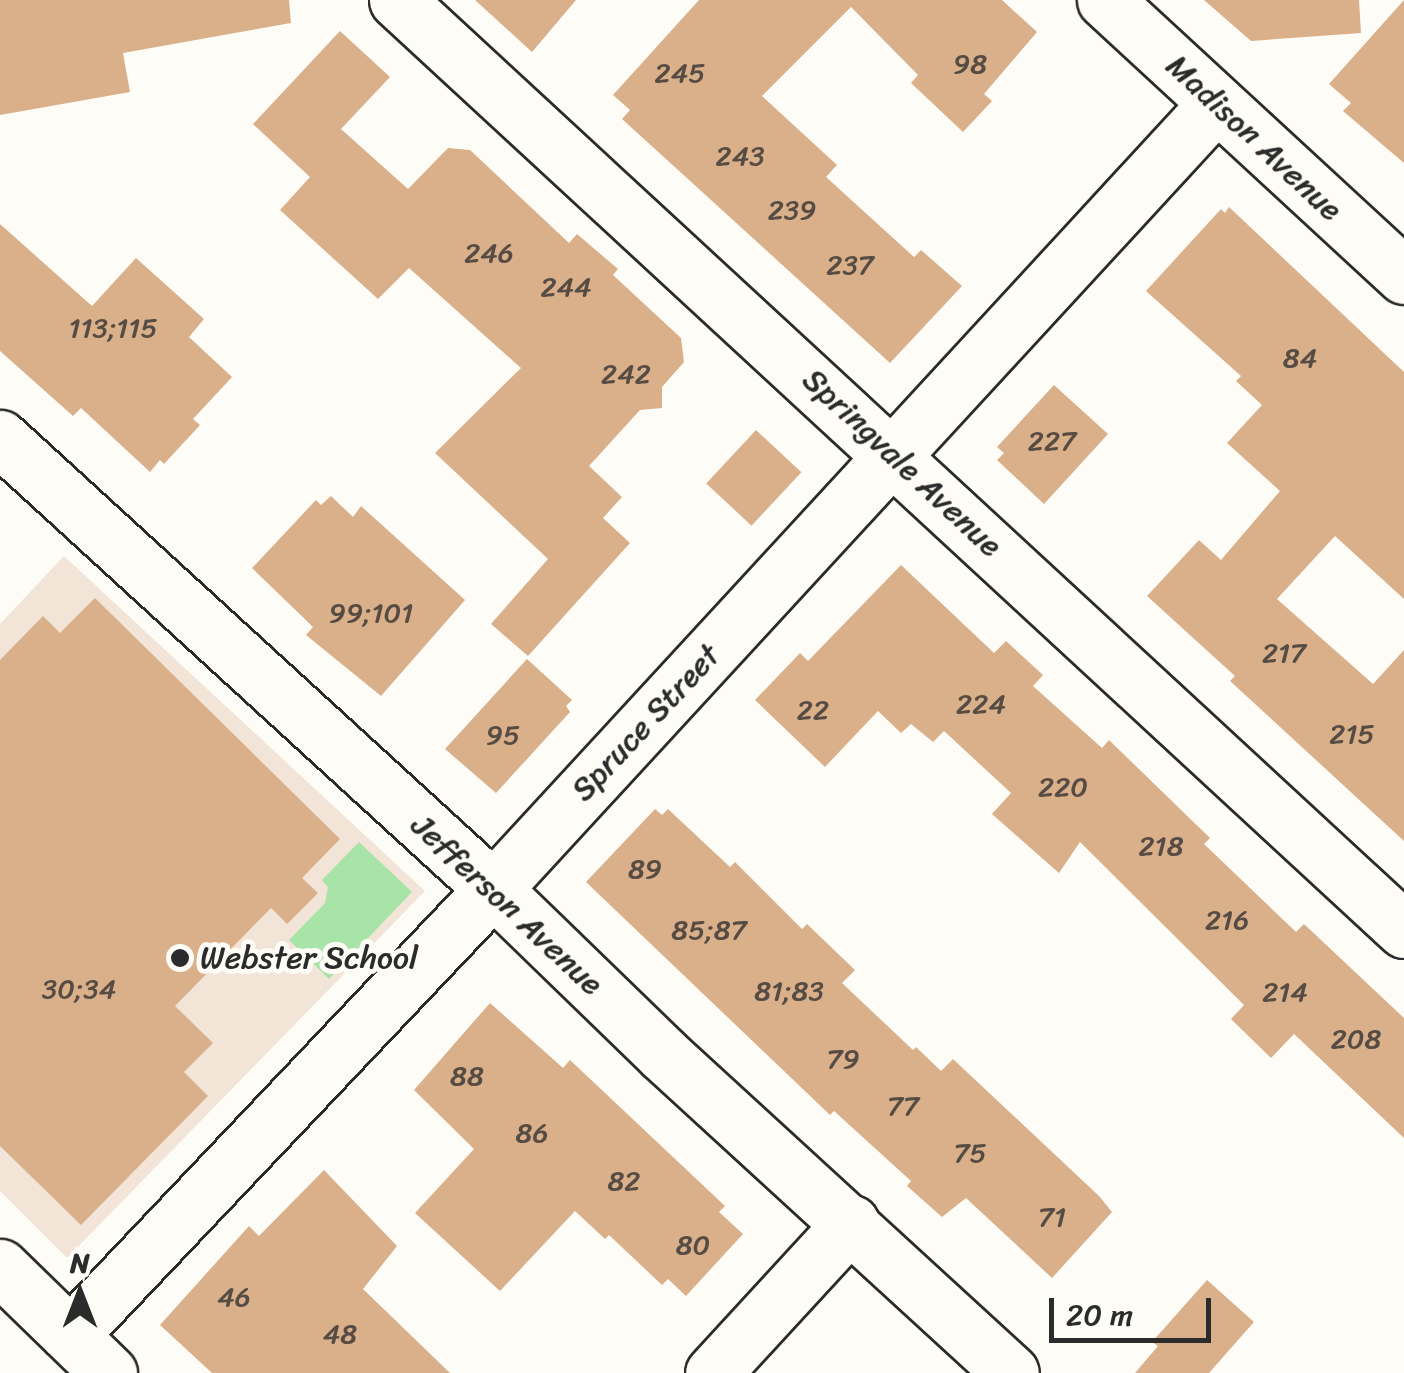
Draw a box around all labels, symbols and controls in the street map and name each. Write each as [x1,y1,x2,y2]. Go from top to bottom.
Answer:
house number: 98 [953,47,987,81]
street label: Madison Avenue [1158,47,1350,229]
house number: 245 [655,56,705,90]
house number: 243 [715,139,765,173]
house number: 239 [768,193,816,227]
house number: 246 [464,236,514,270]
house number: 237 [826,248,874,282]
house number: 244 [540,270,592,304]
house number: 113;115 [69,311,157,345]
house number: 84 [1283,341,1317,375]
house number: 242 [601,357,651,391]
street label: Springvale Avenue [794,361,1010,565]
house number: 227 [1028,424,1076,458]
house number: 99;101 [329,596,413,630]
street label: Spruce Street [563,636,729,810]
house number: 217 [1262,636,1306,670]
house number: 224 [956,687,1006,721]
house number: 22 [797,693,829,727]
house number: 215 [1329,717,1375,751]
house number: 95 [486,718,520,752]
house number: 220 [1038,770,1088,804]
street label: Jefferson Avenue [403,806,611,1004]
house number: 218 [1138,829,1184,863]
house number: 89 [628,852,662,886]
house number: 216 [1205,903,1249,937]
house number: 85;87 [671,913,747,947]
place label: Webster School [200,939,419,977]
marker: Webster School [169,947,191,969]
house number: 30;34 [42,972,116,1006]
house number: 81;83 [754,974,824,1008]
house number: 214 [1262,975,1308,1009]
house number: 208 [1331,1022,1381,1056]
house number: 79 [826,1042,860,1076]
house number: 88 [450,1059,484,1093]
house number: 77 [887,1089,919,1123]
house number: 86 [516,1116,548,1150]
house number: 75 [953,1136,987,1170]
house number: 82 [607,1164,641,1198]
house number: 71 [1038,1200,1066,1234]
house number: 80 [676,1228,710,1262]
text: N [70,1238,90,1287]
north arrow [30,1243,130,1343]
scale bar [1054,1278,1216,1340]
house number: 46 [217,1280,251,1314]
text: 20 m [1066,1288,1133,1342]
house number: 48 [323,1317,357,1351]

